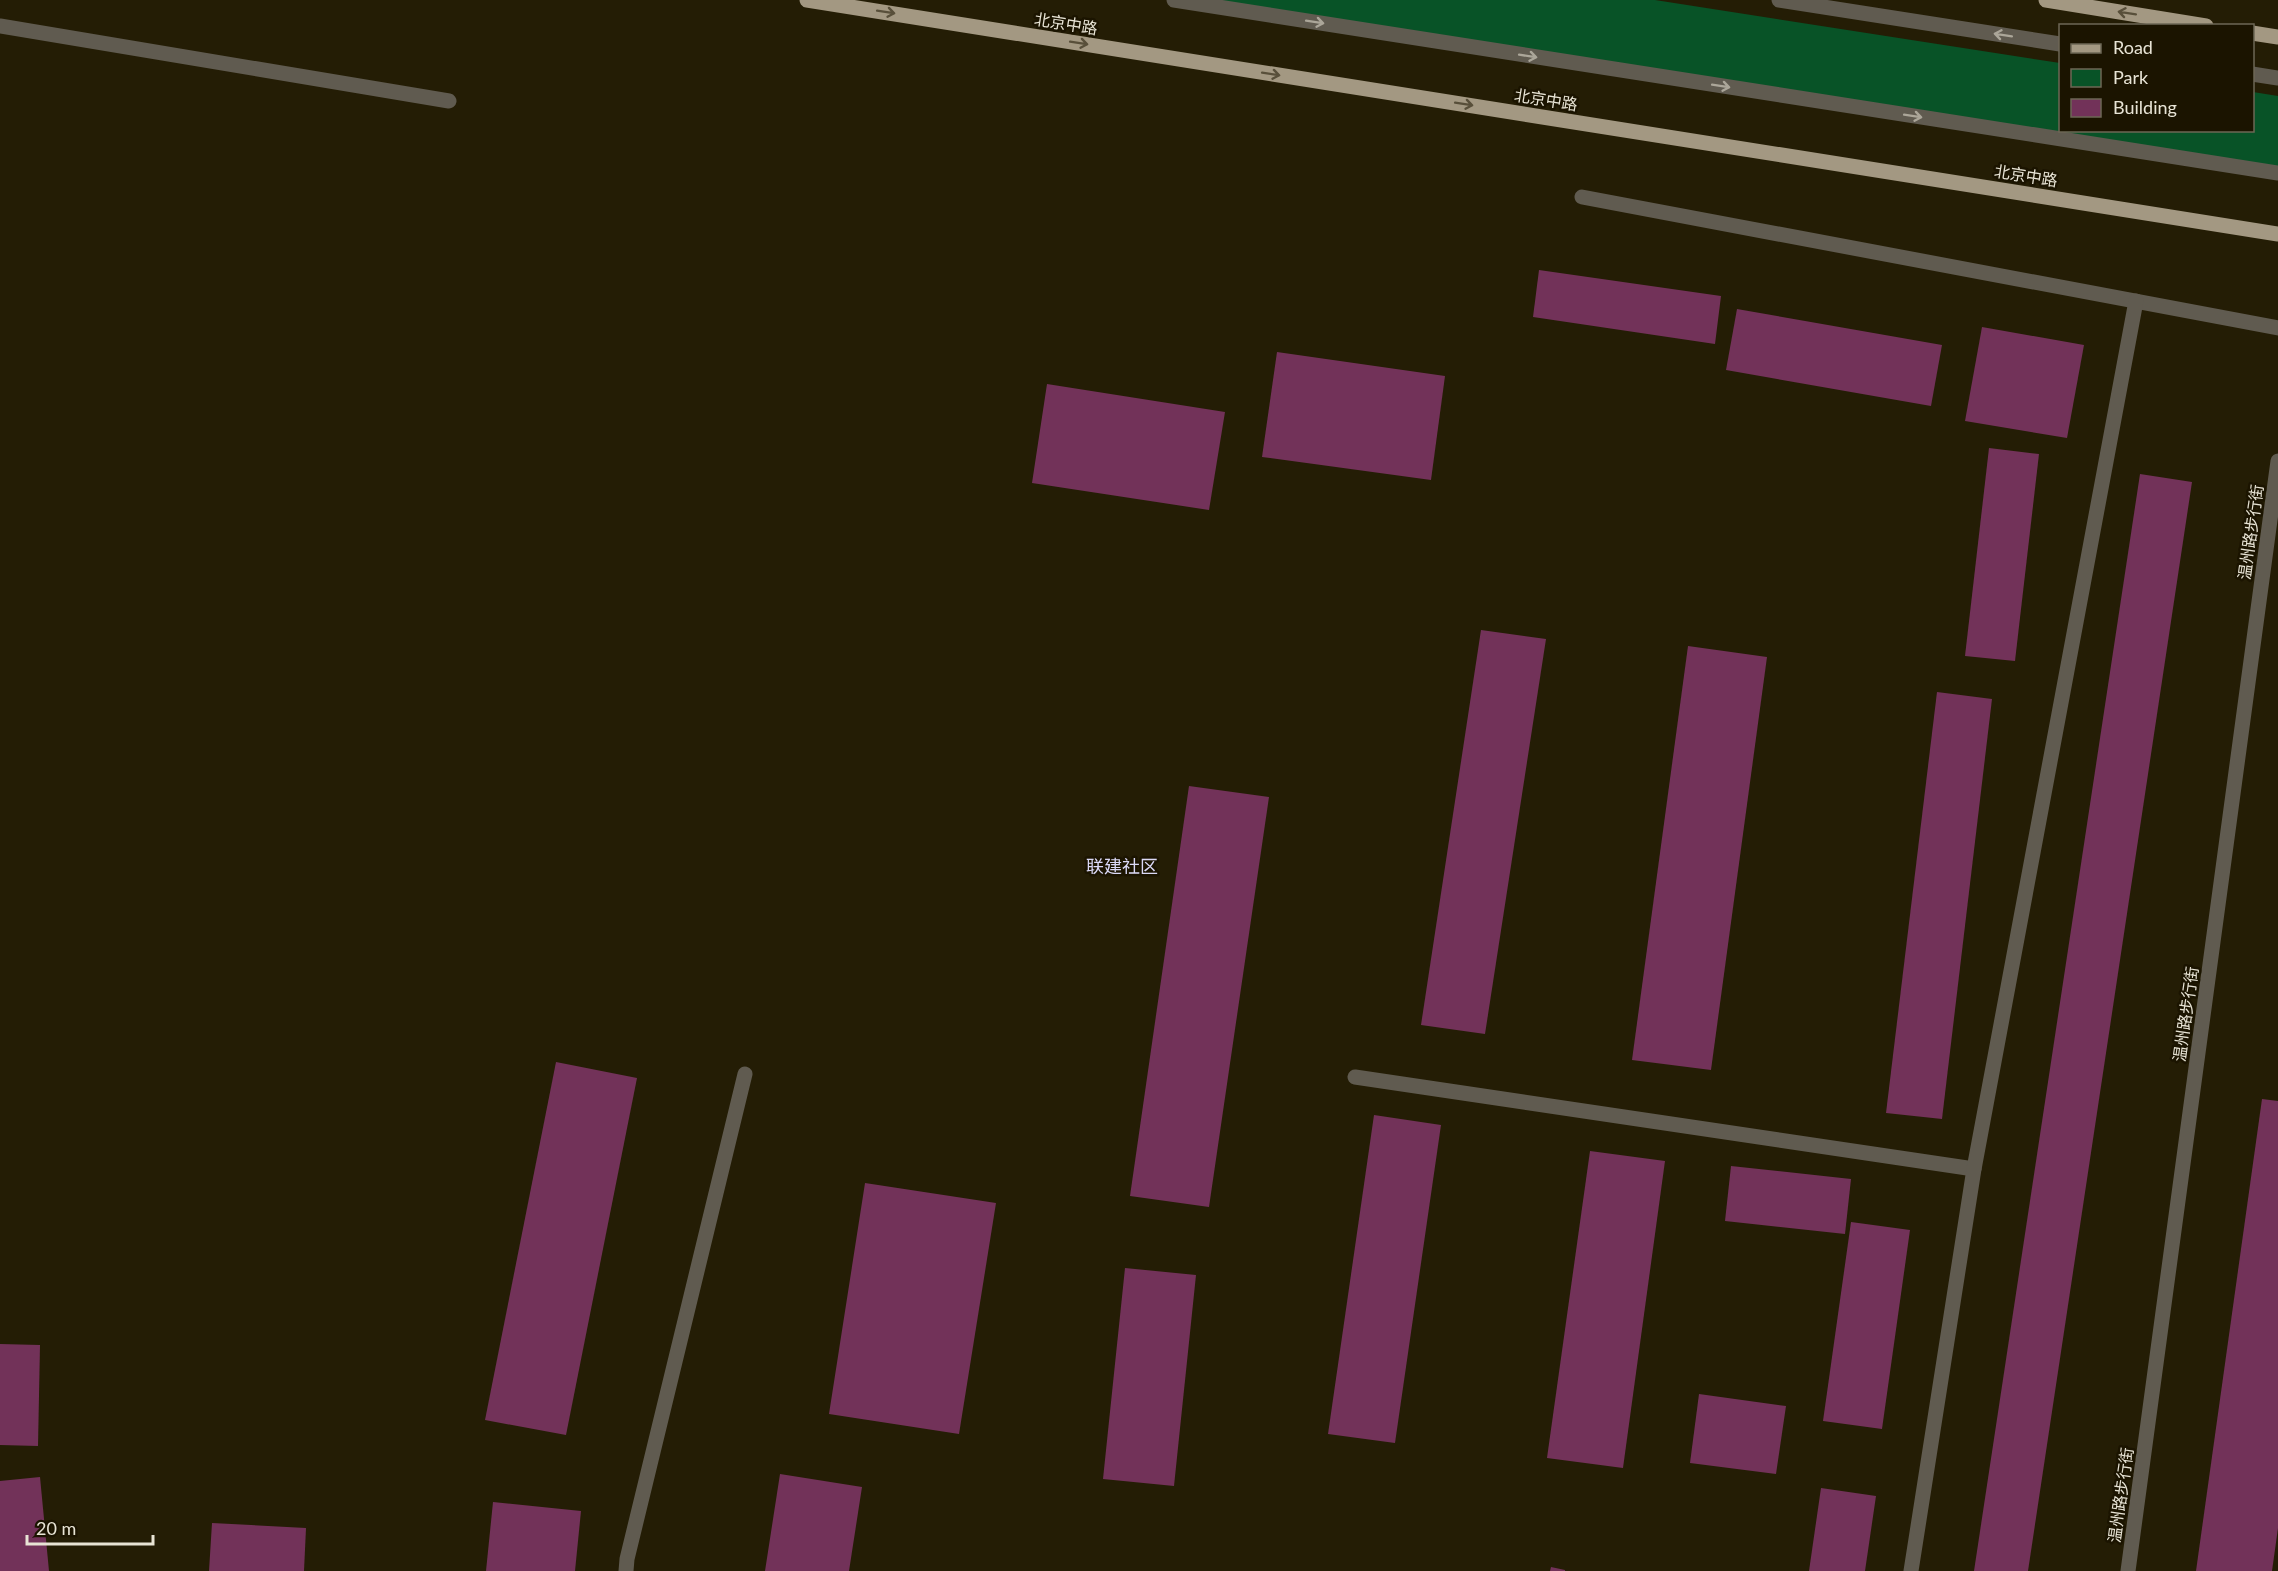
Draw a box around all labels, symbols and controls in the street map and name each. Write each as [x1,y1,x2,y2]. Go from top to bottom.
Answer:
one-way arrow [876,7,895,18]
one-way arrow [2118,7,2138,18]
street label: 北京中路 [1033,9,1099,37]
one-way arrow [1304,17,1324,28]
legend [2059,24,2254,132]
one-way arrow [1993,29,2013,40]
text: Road [2113,36,2153,58]
one-way arrow [1068,38,1088,49]
one-way arrow [1518,50,1538,61]
text: Park [2113,66,2149,88]
one-way arrow [1261,68,1281,79]
one-way arrow [1710,80,1730,91]
street label: 北京中路 [1513,85,1579,113]
text: Building [2113,96,2177,118]
one-way arrow [1453,99,1473,110]
one-way arrow [1903,111,1923,122]
street label: 北京中路 [1993,161,2059,189]
street label: 温州路步行街 [2234,483,2266,581]
district label: 联建社区 [1086,855,1158,877]
street label: 温州路步行街 [2169,965,2201,1063]
street label: 温州路步行街 [2104,1446,2136,1544]
scale bar [27,1508,153,1546]
text: 20 m [36,1517,76,1539]

